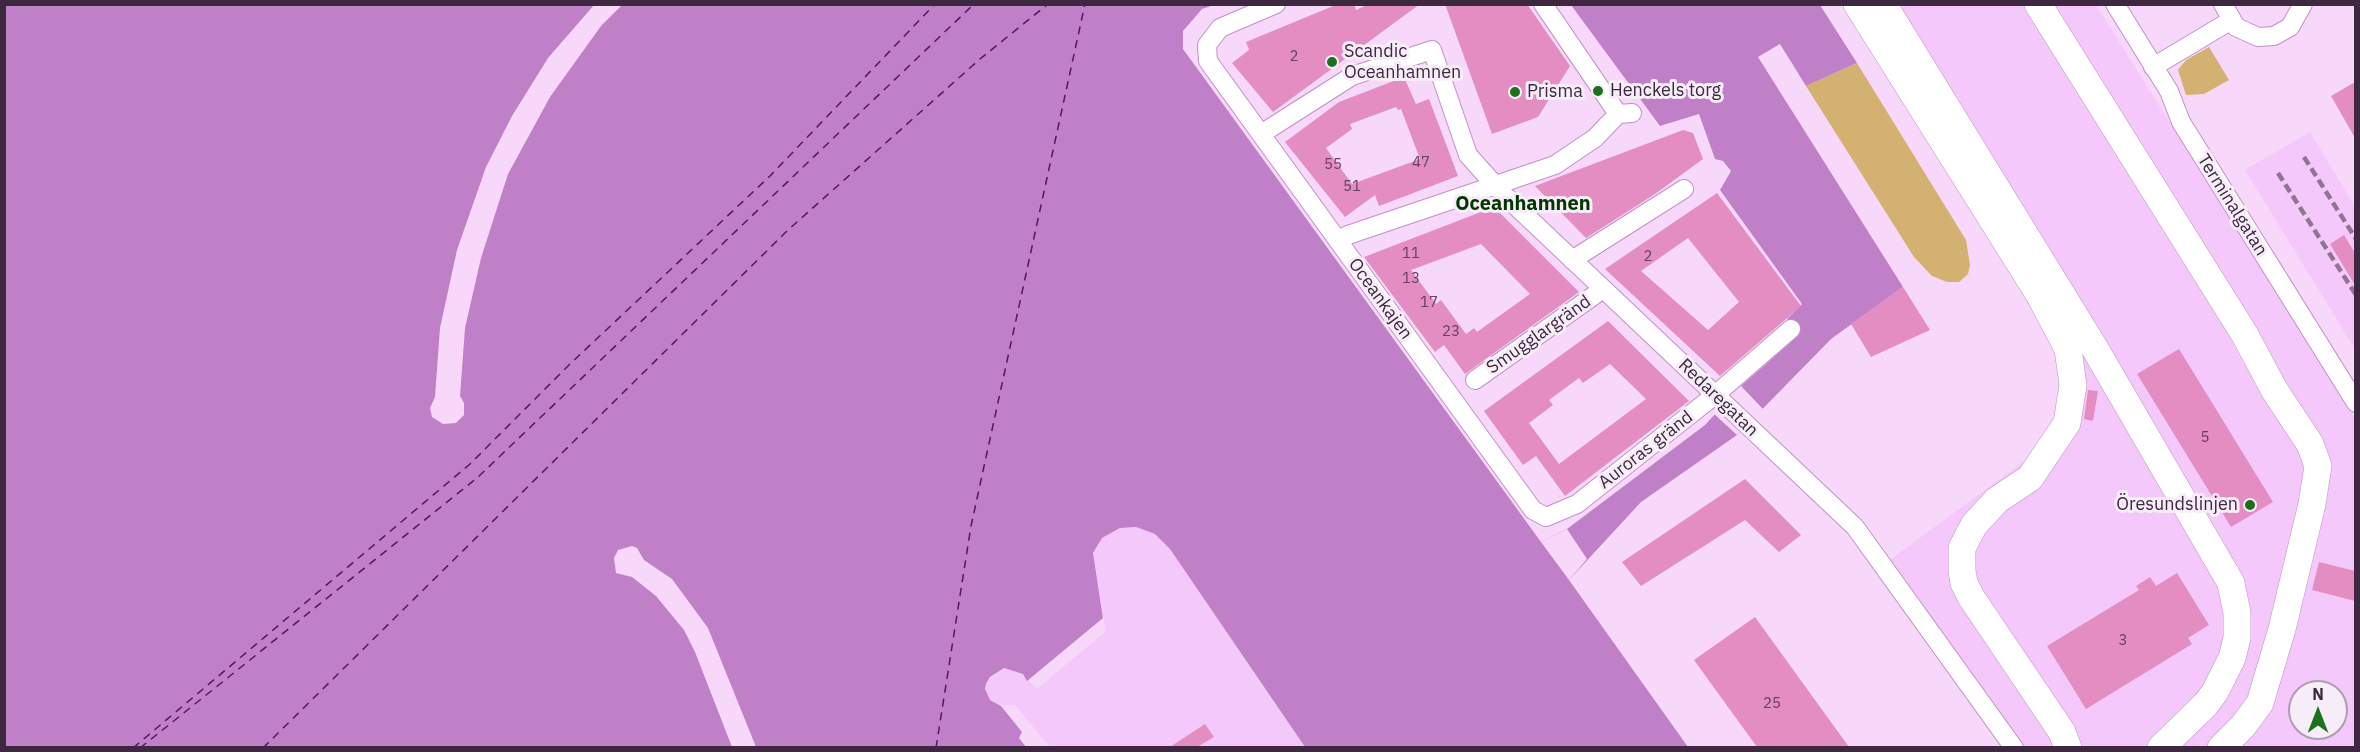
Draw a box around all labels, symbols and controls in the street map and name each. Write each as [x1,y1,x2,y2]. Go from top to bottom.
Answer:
place label: Scandic Oceanhamnen [1344,41,1461,84]
house number: 2 [1290,48,1298,66]
marker: Scandic Oceanhamnen [1325,55,1339,69]
place label: Henckels torg [1610,80,1721,102]
place label: Prisma [1527,81,1583,103]
marker: Henckels torg [1591,84,1605,98]
marker: Prisma [1508,85,1522,99]
street label: Terminalgatan [2192,150,2272,260]
house number: 47 [1412,154,1430,172]
house number: 55 [1324,156,1342,174]
house number: 51 [1343,178,1361,196]
district label: Oceanhamnen [1455,192,1591,216]
house number: 11 [1402,245,1420,263]
house number: 2 [1644,248,1652,266]
street label: Oceankajen [1343,254,1417,344]
house number: 13 [1402,270,1420,288]
street label: Smugglargränd [1483,291,1595,379]
house number: 17 [1420,294,1438,312]
house number: 23 [1442,323,1460,341]
street label: Redaregatan [1674,355,1762,441]
street label: Auroras gränd [1595,406,1697,494]
house number: 5 [2201,429,2209,447]
place label: Öresundslinjen [2116,494,2238,516]
marker: Öresundslinjen [2243,498,2257,512]
house number: 3 [2119,632,2127,650]
north arrow [2288,680,2348,740]
text: N [2312,684,2324,704]
house number: 25 [1763,695,1781,713]

